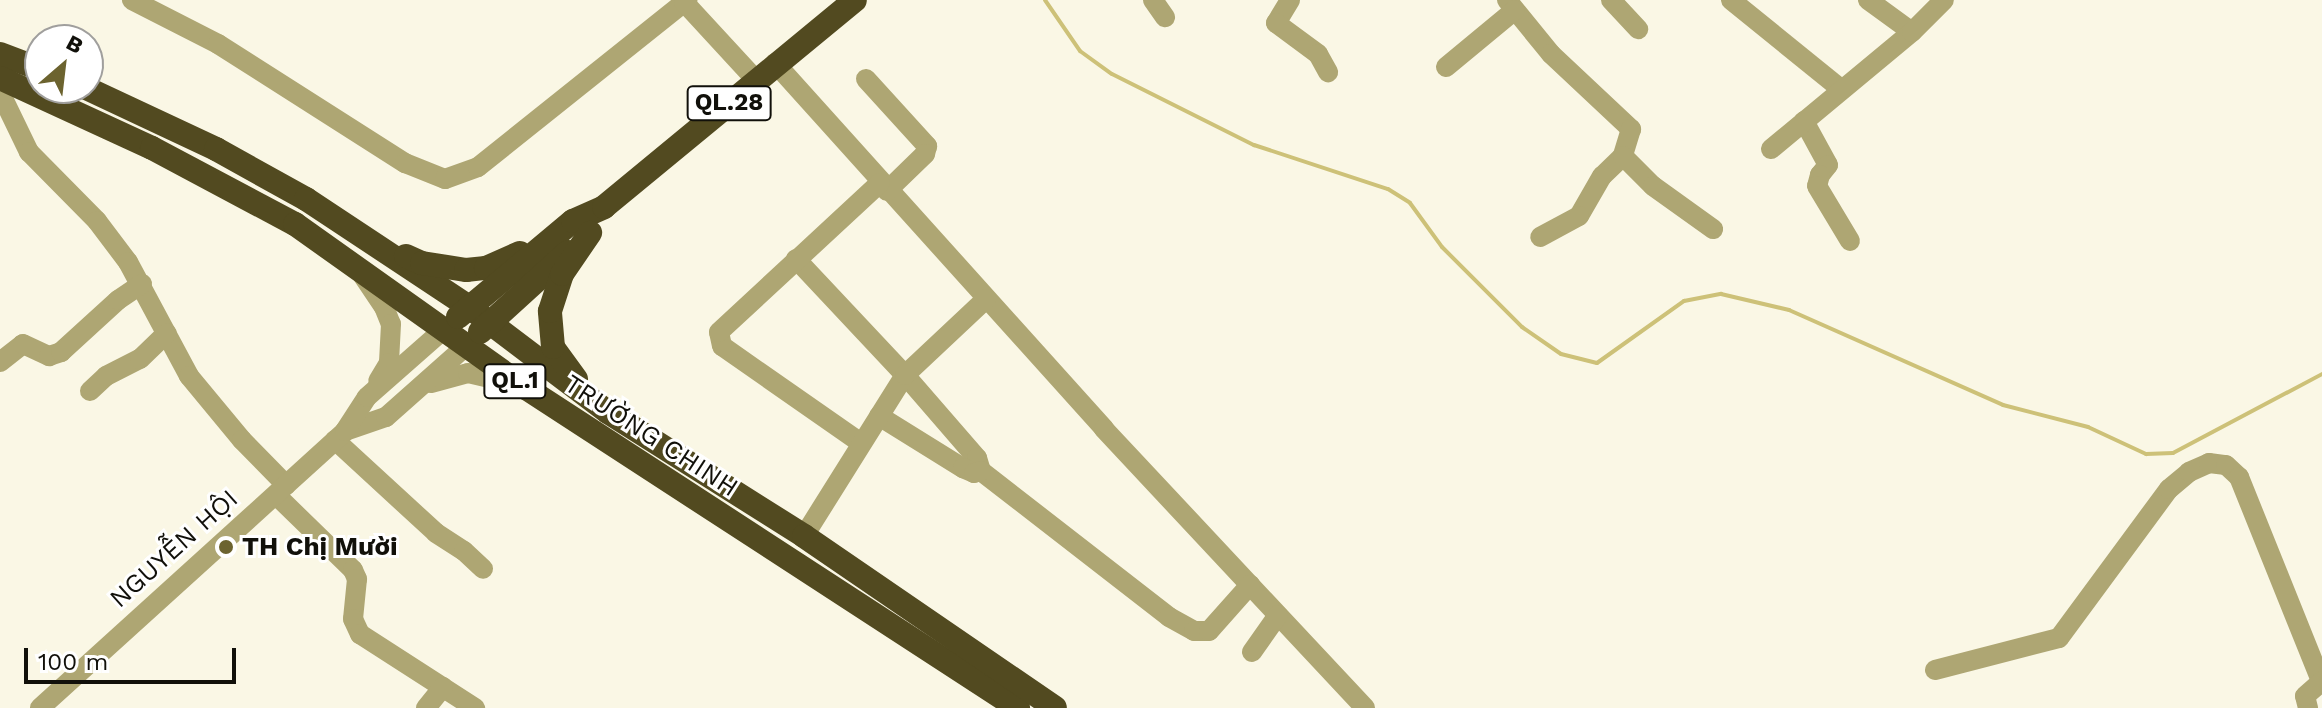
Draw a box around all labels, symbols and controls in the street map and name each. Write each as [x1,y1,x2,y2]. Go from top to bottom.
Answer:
north arrow [24,24,104,104]
text: B [62,30,87,59]
road number: QL.28 [685,83,773,123]
road number: QL.1 [483,361,547,401]
street label: TRƯỜNG CHINH [558,368,744,504]
street label: NGUYỄN HỘI [104,483,244,615]
place label: TH Chị Mười [242,531,398,563]
marker: TH Chị Mười [217,538,235,556]
scale bar [28,632,240,682]
text: 100 m [38,648,108,676]

